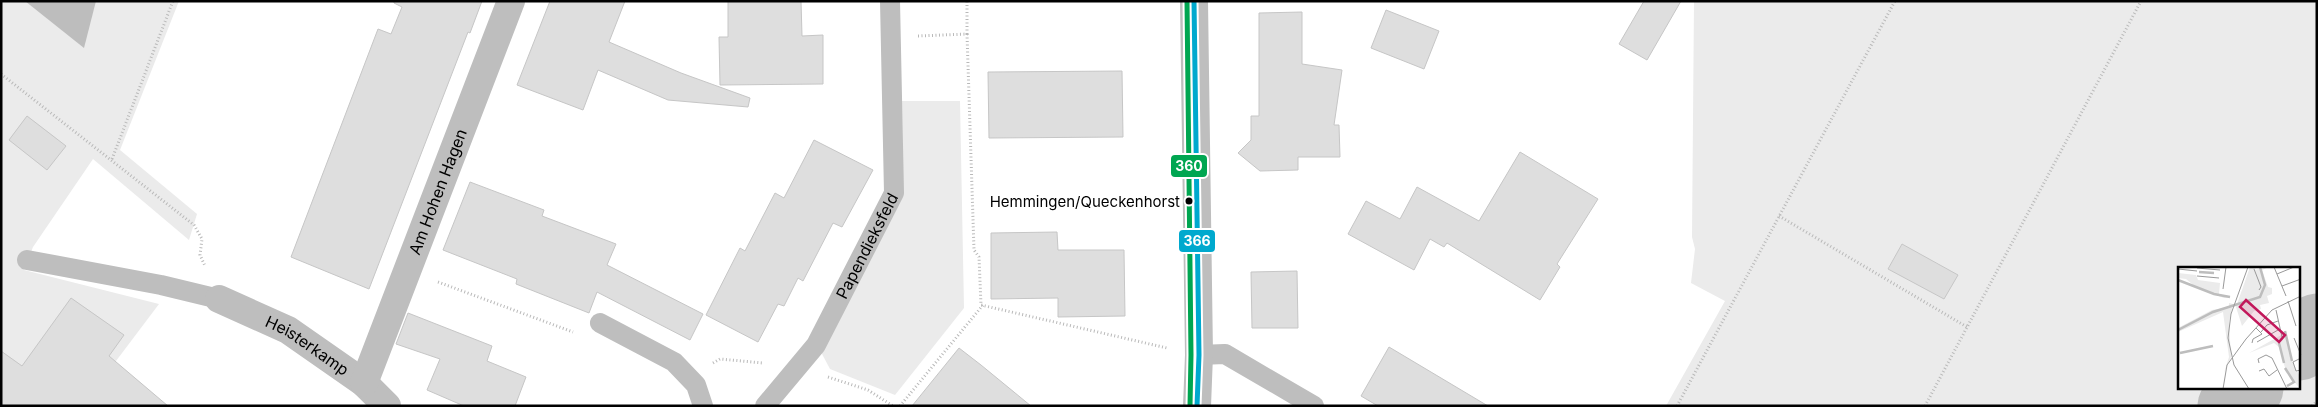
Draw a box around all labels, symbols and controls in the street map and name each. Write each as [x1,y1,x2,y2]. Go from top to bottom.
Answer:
street label: Am Hohen Hagen [404,126,471,257]
line badge: 360 [1170,154,1208,178]
text: 360 [1175,157,1203,174]
street label: Papendieksfeld [831,189,902,302]
place label: Hemmingen/Queckenhorst [990,192,1180,211]
marker: Hemmingen/Queckenhorst [1184,196,1194,206]
line badge: 366 [1178,229,1216,253]
text: 366 [1183,232,1211,249]
inset map [2178,267,2300,390]
street label: Heisterkamp [262,311,353,380]

